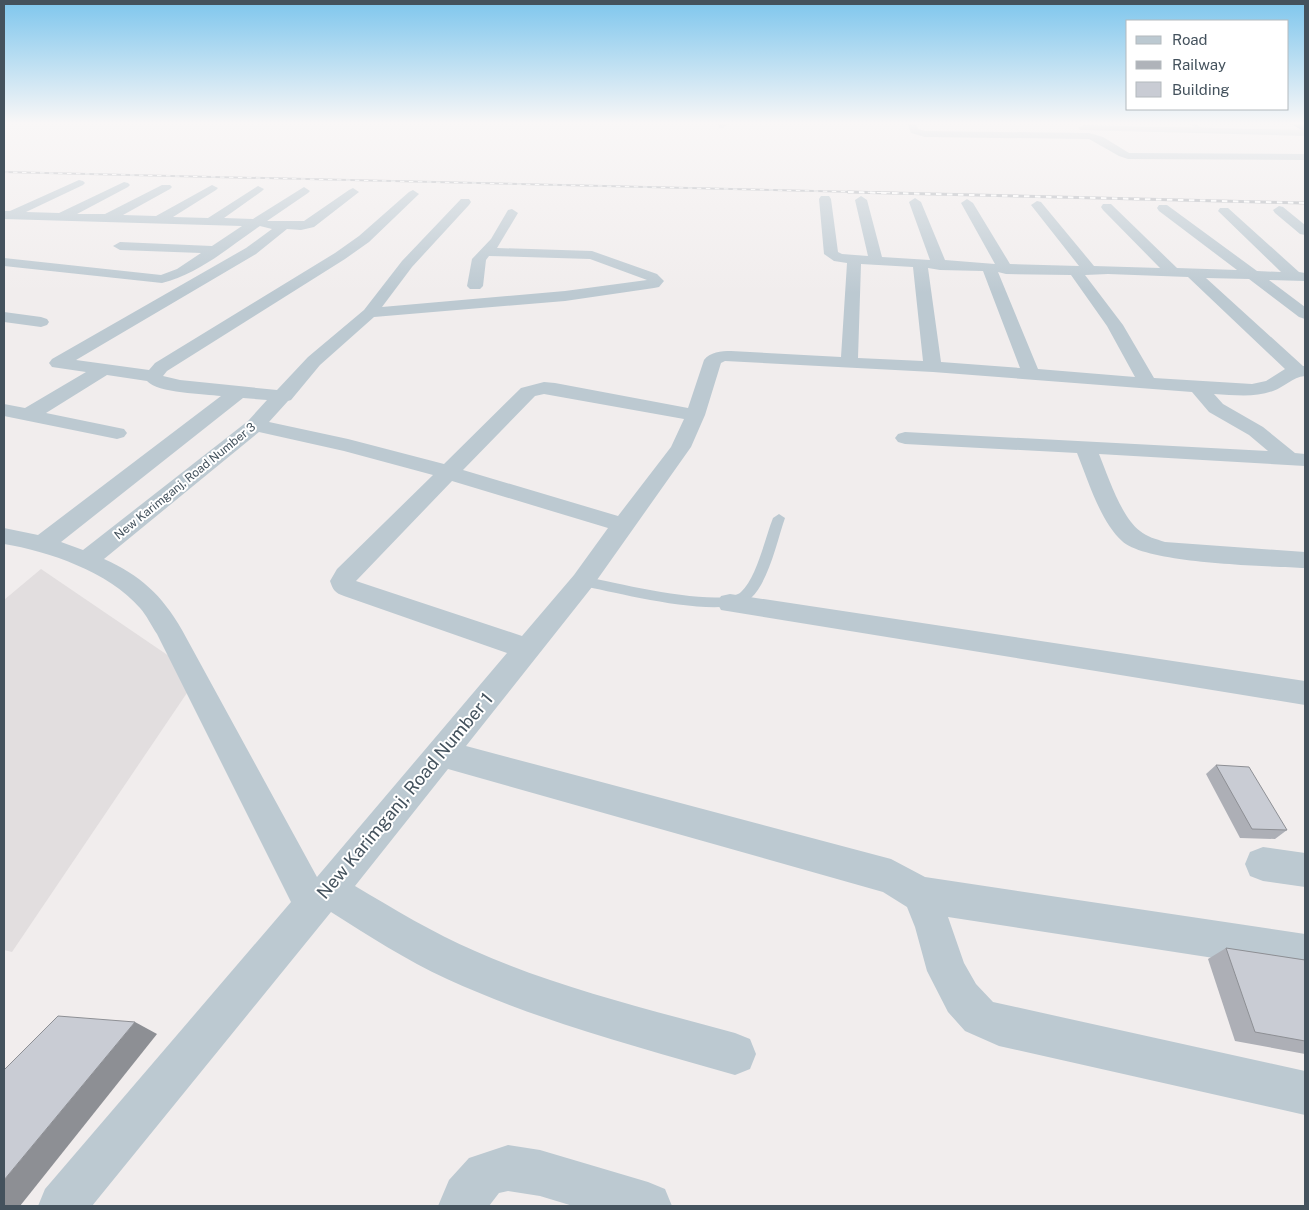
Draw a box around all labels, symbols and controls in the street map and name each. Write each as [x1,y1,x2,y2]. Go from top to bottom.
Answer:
legend [1126,20,1289,110]
text: Road [1172,31,1208,48]
text: Railway [1172,56,1226,73]
text: Building [1172,81,1230,98]
street label: New Karimganj, Road Number 3 [112,420,258,542]
street label: New Karimganj, Road Number 1 [312,689,497,903]

